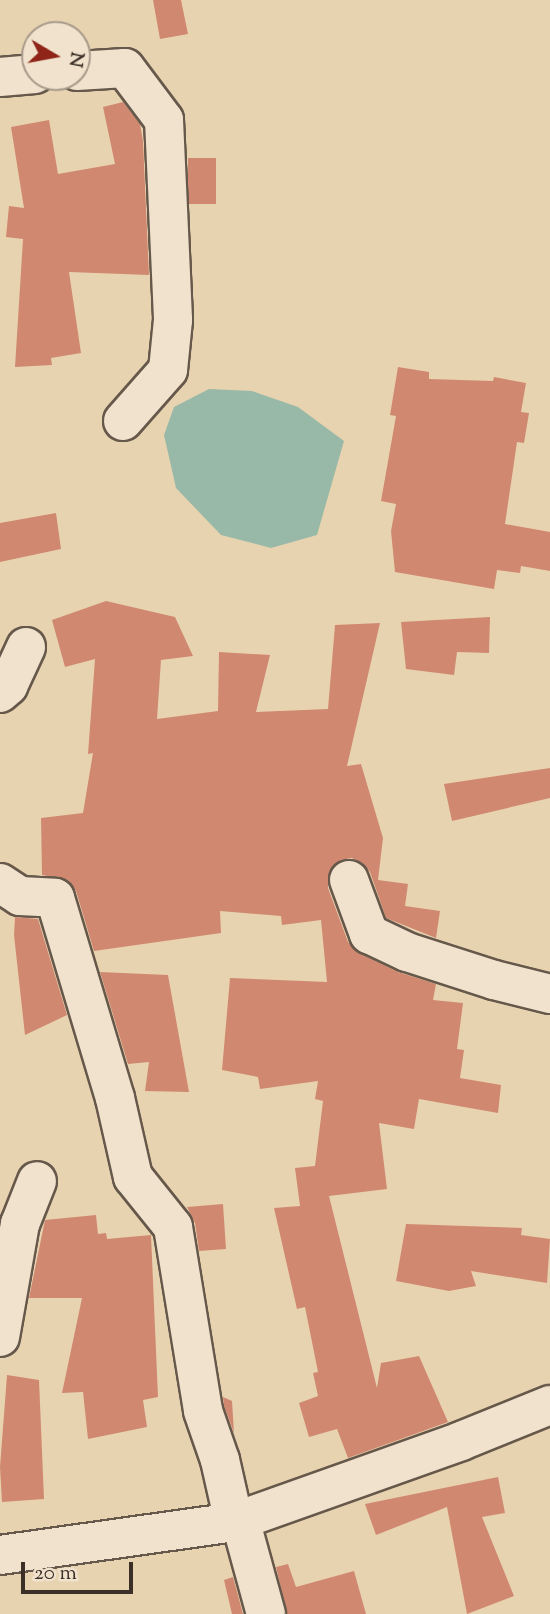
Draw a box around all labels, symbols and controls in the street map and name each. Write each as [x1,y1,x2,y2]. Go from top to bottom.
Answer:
north arrow [21,21,91,91]
text: N [61,50,90,69]
scale bar [24,1548,136,1592]
text: 20 m [34,1559,77,1589]

